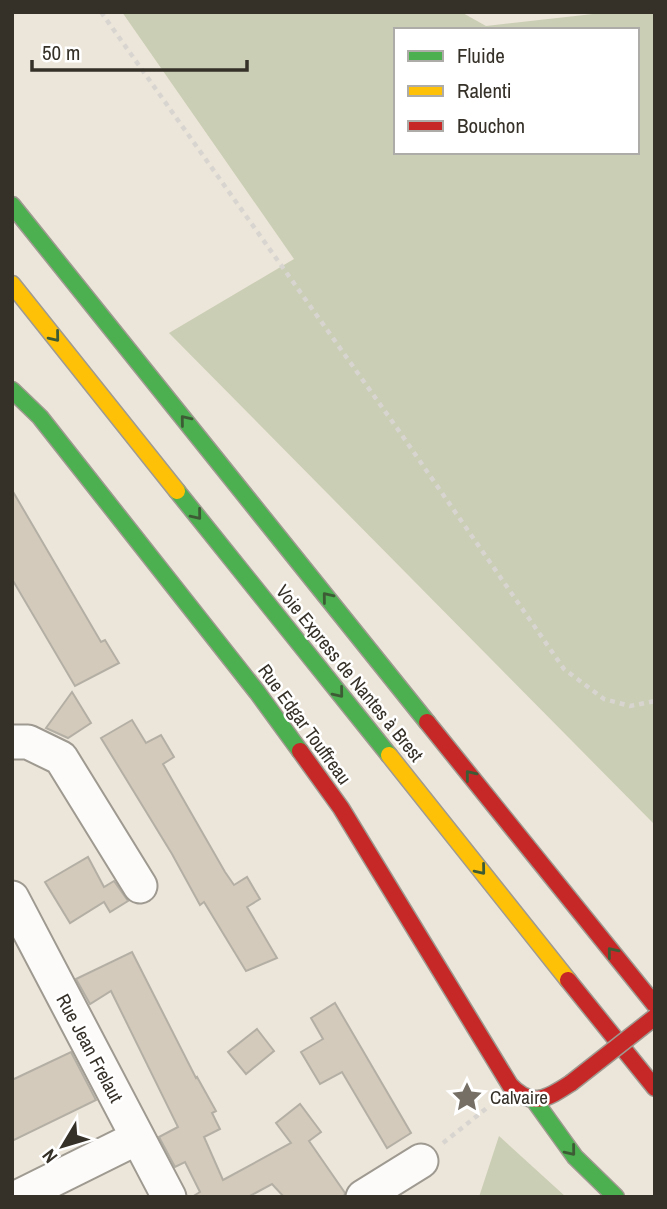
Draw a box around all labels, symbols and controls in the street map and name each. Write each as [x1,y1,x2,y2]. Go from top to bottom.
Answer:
scale bar [32,28,247,72]
legend [394,28,639,154]
text: 50 m [42,38,80,67]
text: Fluide [457,41,505,70]
text: Ralenti [457,76,512,105]
text: Bouchon [457,111,525,140]
one-way arrow [46,330,59,342]
one-way arrow [180,415,193,427]
one-way arrow [189,507,201,520]
street label: Voie Express de Nantes à Brest [270,579,430,768]
one-way arrow [323,593,335,606]
street label: Rue Edgar Touffreau [252,658,358,790]
one-way arrow [331,684,343,697]
one-way arrow [465,770,478,782]
one-way arrow [473,862,485,875]
one-way arrow [608,948,620,961]
street label: Rue Jean Frelaut [50,989,130,1107]
place icon: Calvaire [450,1080,484,1114]
place label: Calvaire [490,1084,548,1110]
north arrow [28,1111,98,1181]
text: N [36,1144,63,1169]
one-way arrow [563,1144,576,1156]

